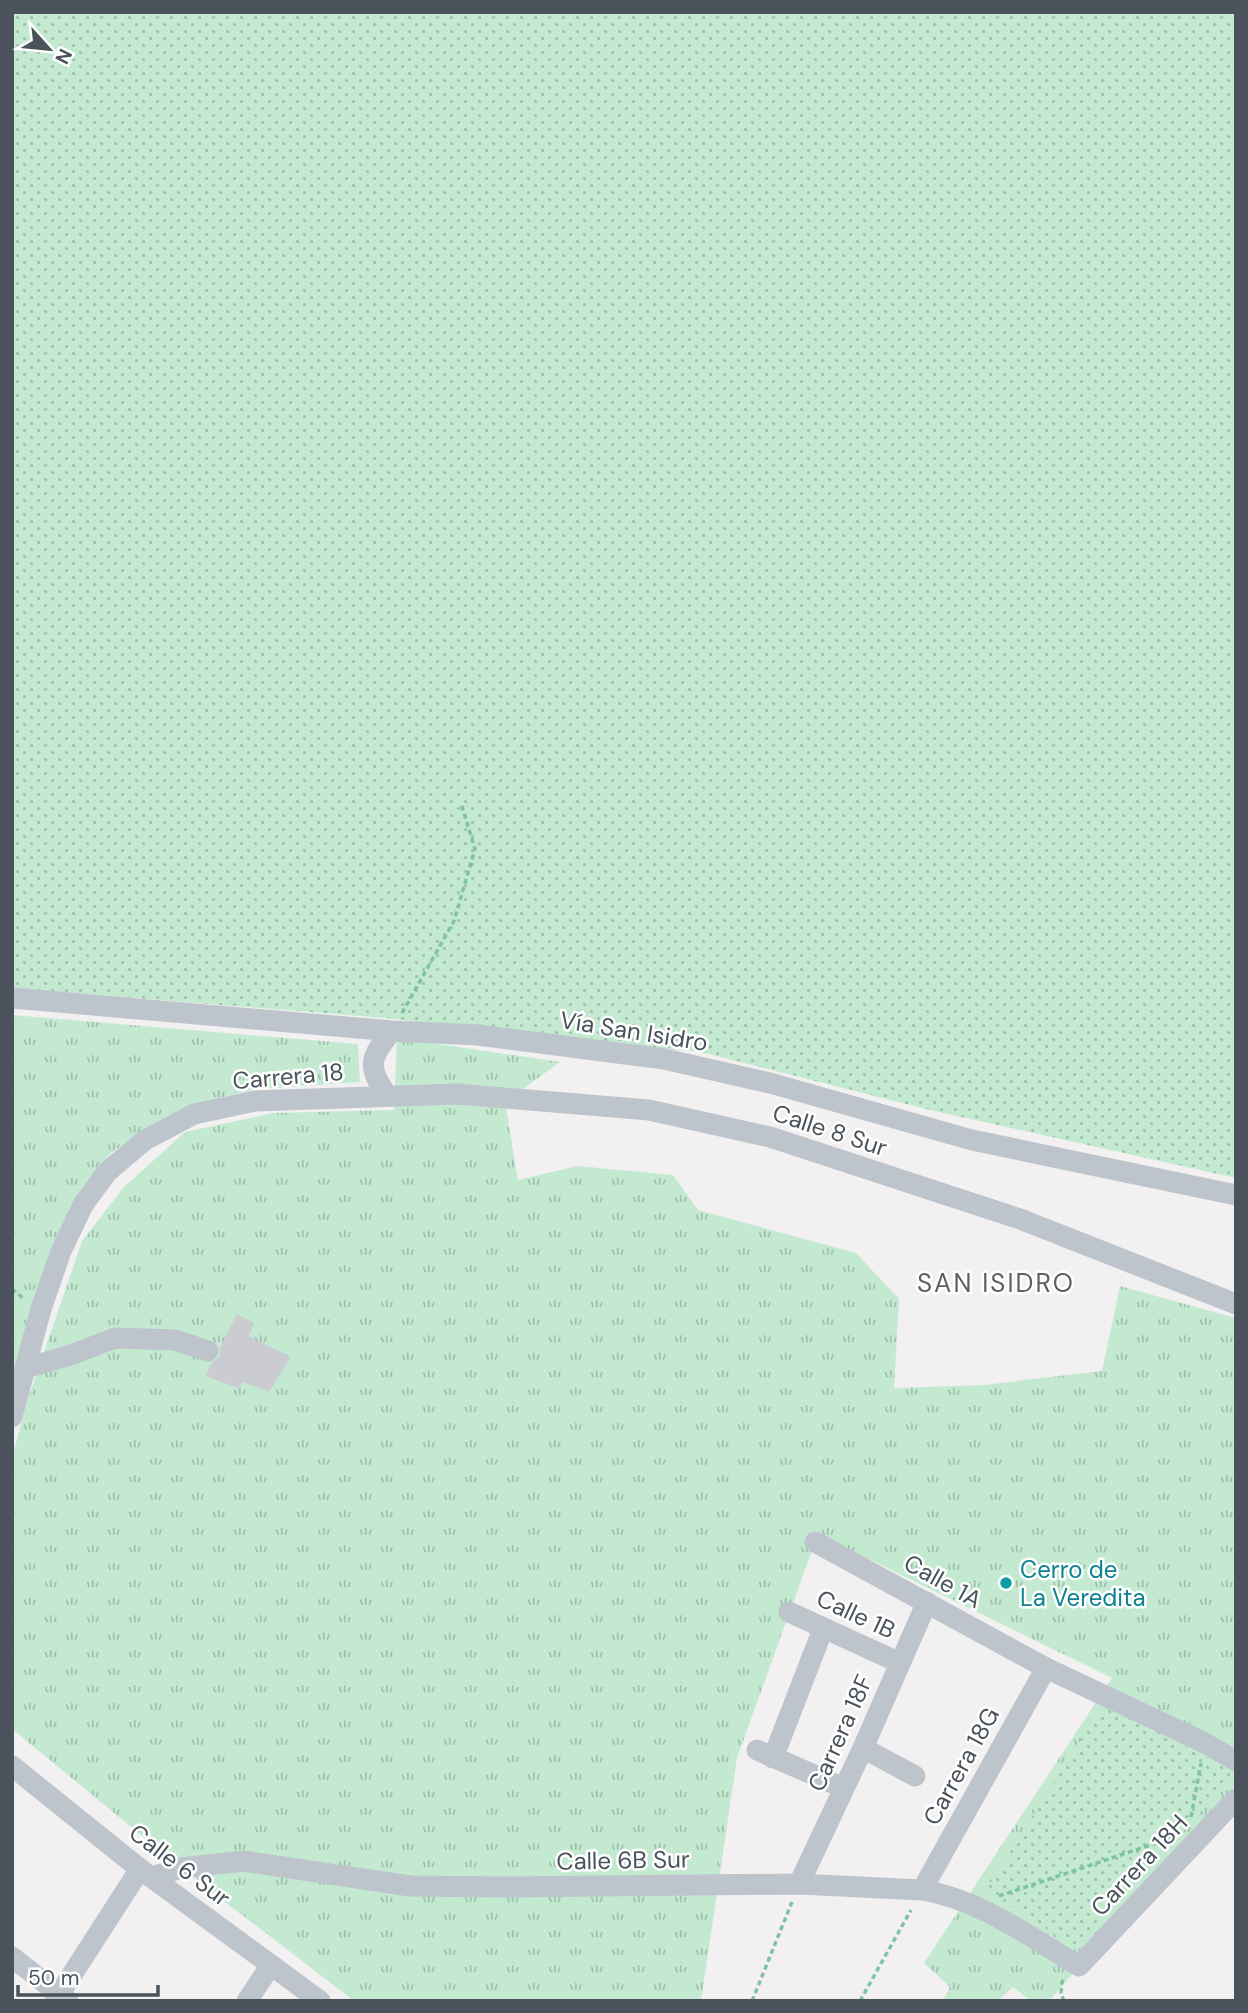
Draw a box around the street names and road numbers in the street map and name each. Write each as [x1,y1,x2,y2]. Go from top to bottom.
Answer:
street label: Vía San Isidro [558,1004,710,1058]
street label: Carrera 18 [231,1056,345,1096]
street label: Calle 8 Sur [769,1097,891,1163]
street label: Calle 1A [899,1547,987,1615]
street label: Calle 1B [812,1582,900,1646]
street label: Carrera 18F [801,1670,880,1796]
street label: Carrera 18G [916,1702,1006,1830]
street label: Carrera 18H [1084,1808,1194,1922]
street label: Calle 6 Sur [123,1817,237,1913]
street label: Calle 6B Sur [556,1843,690,1877]

